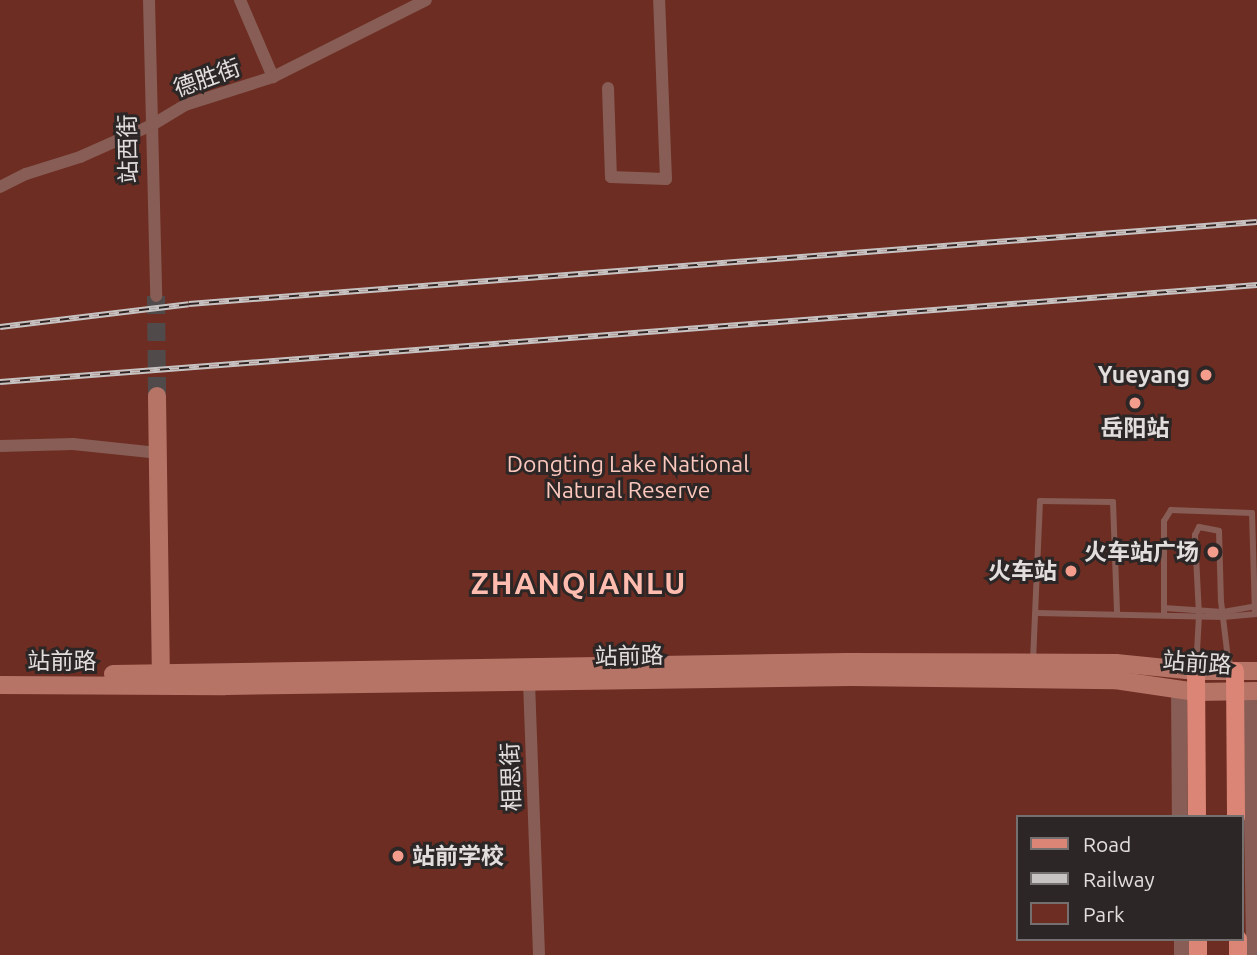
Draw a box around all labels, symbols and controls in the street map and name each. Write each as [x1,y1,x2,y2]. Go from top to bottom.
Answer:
street label: 德胜街 [170,53,244,103]
street label: 站西街 [114,114,142,184]
place label: Yueyang [1098,361,1190,389]
marker: Yueyang [1196,365,1216,385]
marker: 岳阳站 [1127,395,1143,411]
place label: 岳阳站 [1101,414,1169,442]
park label: Dongting Lake National Natural Reserve [507,450,749,504]
place label: 火车站广场 [1084,538,1199,566]
marker: 火车站广场 [1205,544,1221,560]
place label: 火车站 [988,557,1057,585]
marker: 火车站 [1063,563,1079,579]
district label: ZHANQIANLU [472,565,686,601]
street label: 站前路 [594,642,664,670]
street label: 站前路 [28,647,96,675]
street label: 站前路 [1162,647,1232,679]
street label: 相思街 [496,742,526,812]
legend [1016,815,1243,941]
text: Road [1083,832,1131,856]
place label: 站前学校 [412,842,504,870]
marker: 站前学校 [390,848,406,864]
text: Railway [1083,867,1155,891]
text: Park [1083,902,1125,926]

